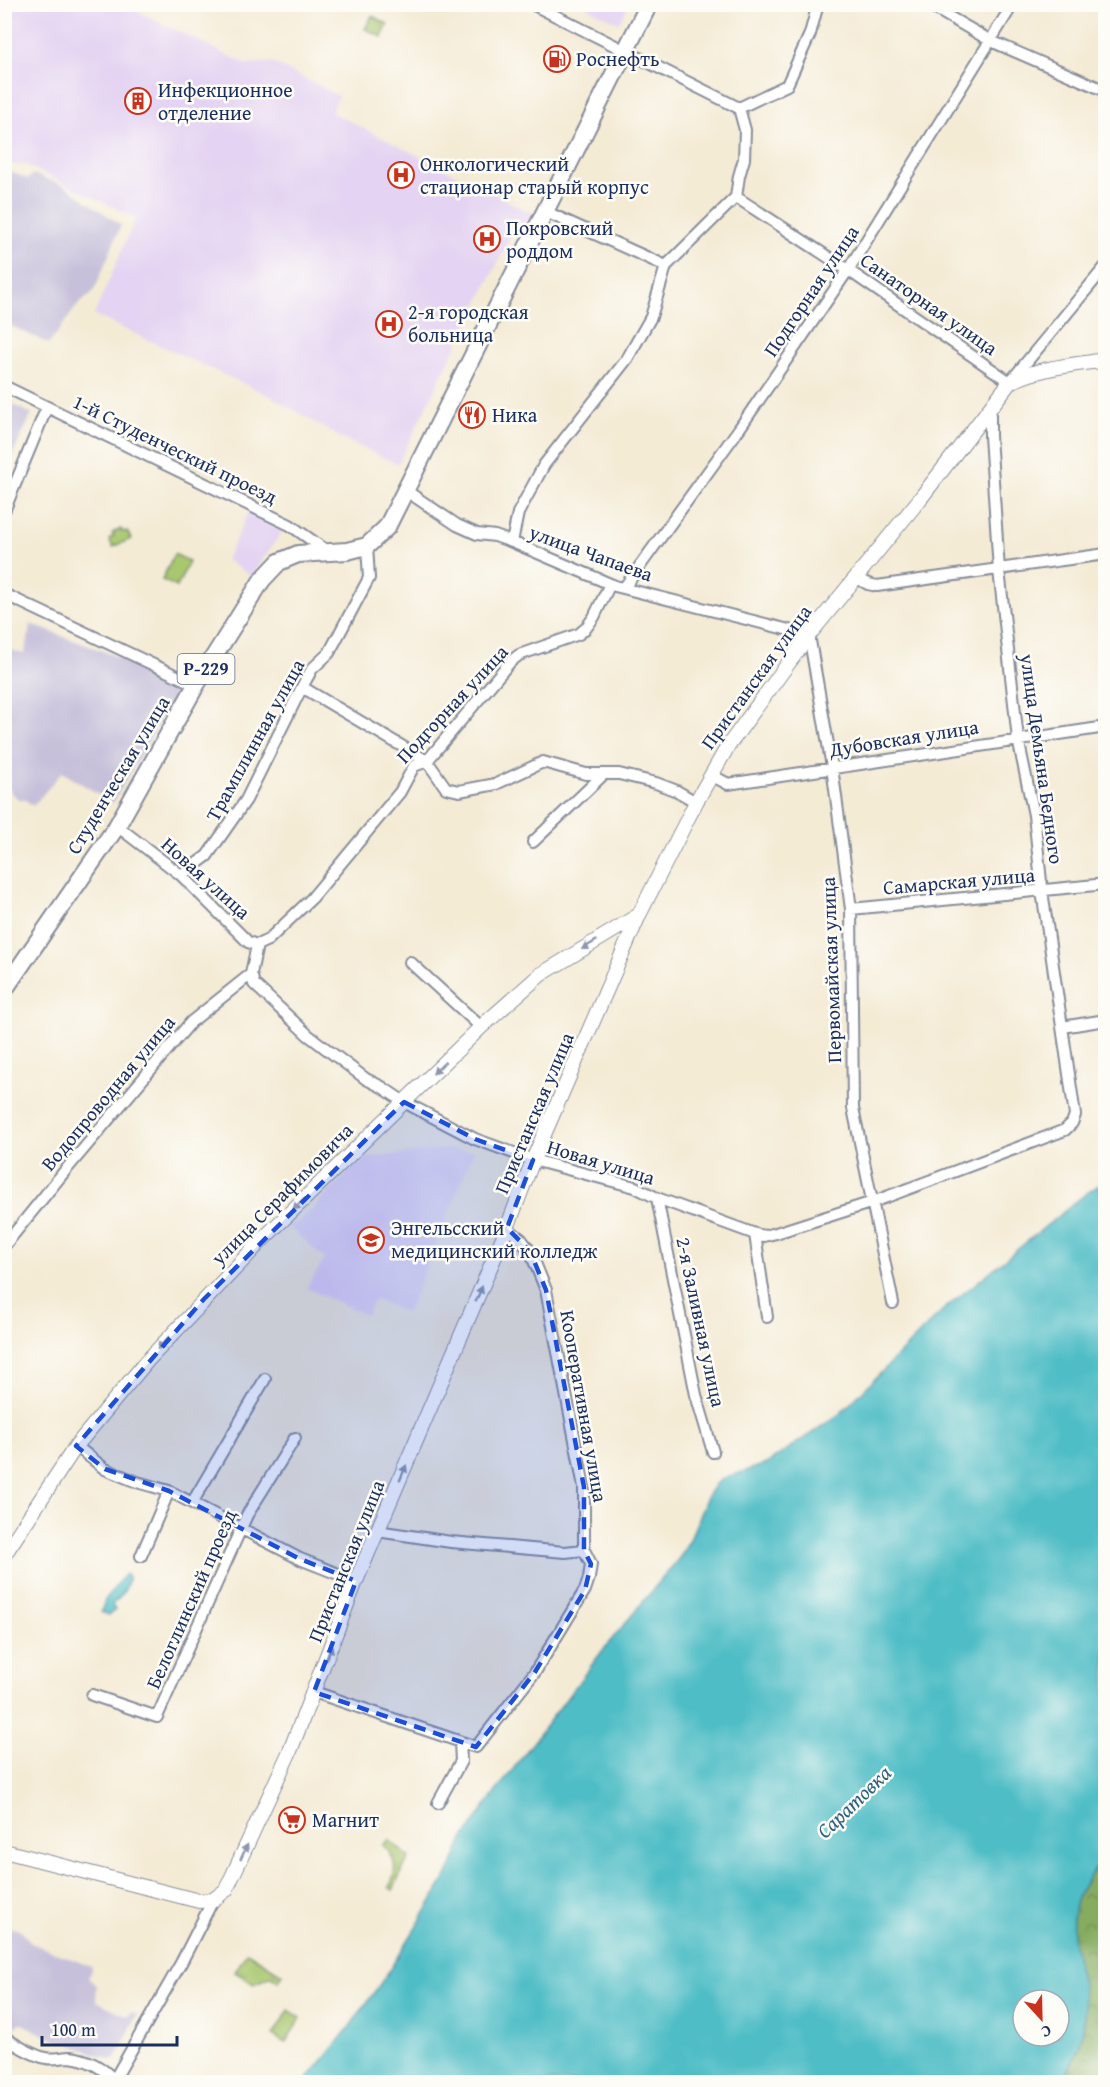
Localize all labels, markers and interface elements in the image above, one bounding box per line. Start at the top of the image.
fuel station icon: Роснефть [542,44,572,74]
place label: Роснефть [576,44,659,73]
place label: Инфекционное отделение [158,75,293,127]
building icon: Инфекционное отделение [123,86,153,116]
place label: Онкологический стационар старый корпус [420,149,649,201]
hospital icon: Онкологический стационар старый корпус [386,160,416,190]
place label: Покровский роддом [506,213,614,265]
street label: Подгорная улица [756,219,866,362]
hospital icon: Покровский роддом [472,224,502,254]
street label: Санаторная улица [855,245,1004,362]
place label: 2-я городская больница [408,297,529,349]
hospital icon: 2-я городская больница [374,309,404,339]
street label: 1-й Студенческий проезд [68,386,282,511]
restaurant icon: Ника [457,400,487,430]
place label: Ника [492,400,538,429]
street label: улица Чапаева [524,516,657,588]
street label: Пристанская улица [693,598,818,755]
street label: Подгорная улица [389,637,515,770]
street label: улица Демьяна Бедного [1013,651,1072,866]
street label: Трамплинная улица [198,653,311,826]
road number: Р-229 [178,654,234,684]
street label: Студенческая улица [59,690,177,859]
street label: Дубовская улица [826,711,981,764]
street label: Новая улица [155,830,258,926]
street label: Самарская улица [882,859,1037,902]
street label: Первомайская улица [813,876,848,1064]
one-way arrow [581,940,597,951]
street label: Водопроводная улица [34,1008,182,1177]
street label: Пристанская улица [486,1027,581,1198]
one-way arrow [431,1061,446,1075]
street label: улица Серафимовича [203,1116,360,1272]
street label: Новая улица [544,1131,659,1192]
one-way arrow [292,1197,307,1211]
place label: Энгельсский медицинский колледж [391,1213,598,1265]
school or university icon: Энгельсский медицинский колледж [356,1225,386,1255]
street label: 2-я Заливная улица [669,1234,734,1410]
one-way arrow [475,1285,484,1302]
street label: Кооперативная улица [553,1308,616,1505]
one-way arrow [156,1336,170,1351]
one-way arrow [398,1464,407,1481]
street label: Пристанская улица [300,1475,391,1646]
street label: Белоглинский проезд [138,1504,243,1693]
one-way arrow [324,1644,334,1662]
water label: Саратовка [809,1758,898,1845]
supermarket icon: Магнит [277,1805,307,1835]
place label: Магнит [312,1805,379,1834]
one-way arrow [240,1843,250,1861]
north arrow [1011,1988,1071,2048]
scale bar [42,2009,177,2047]
text: 100 m [51,2016,96,2043]
text: С [1038,2019,1055,2045]

